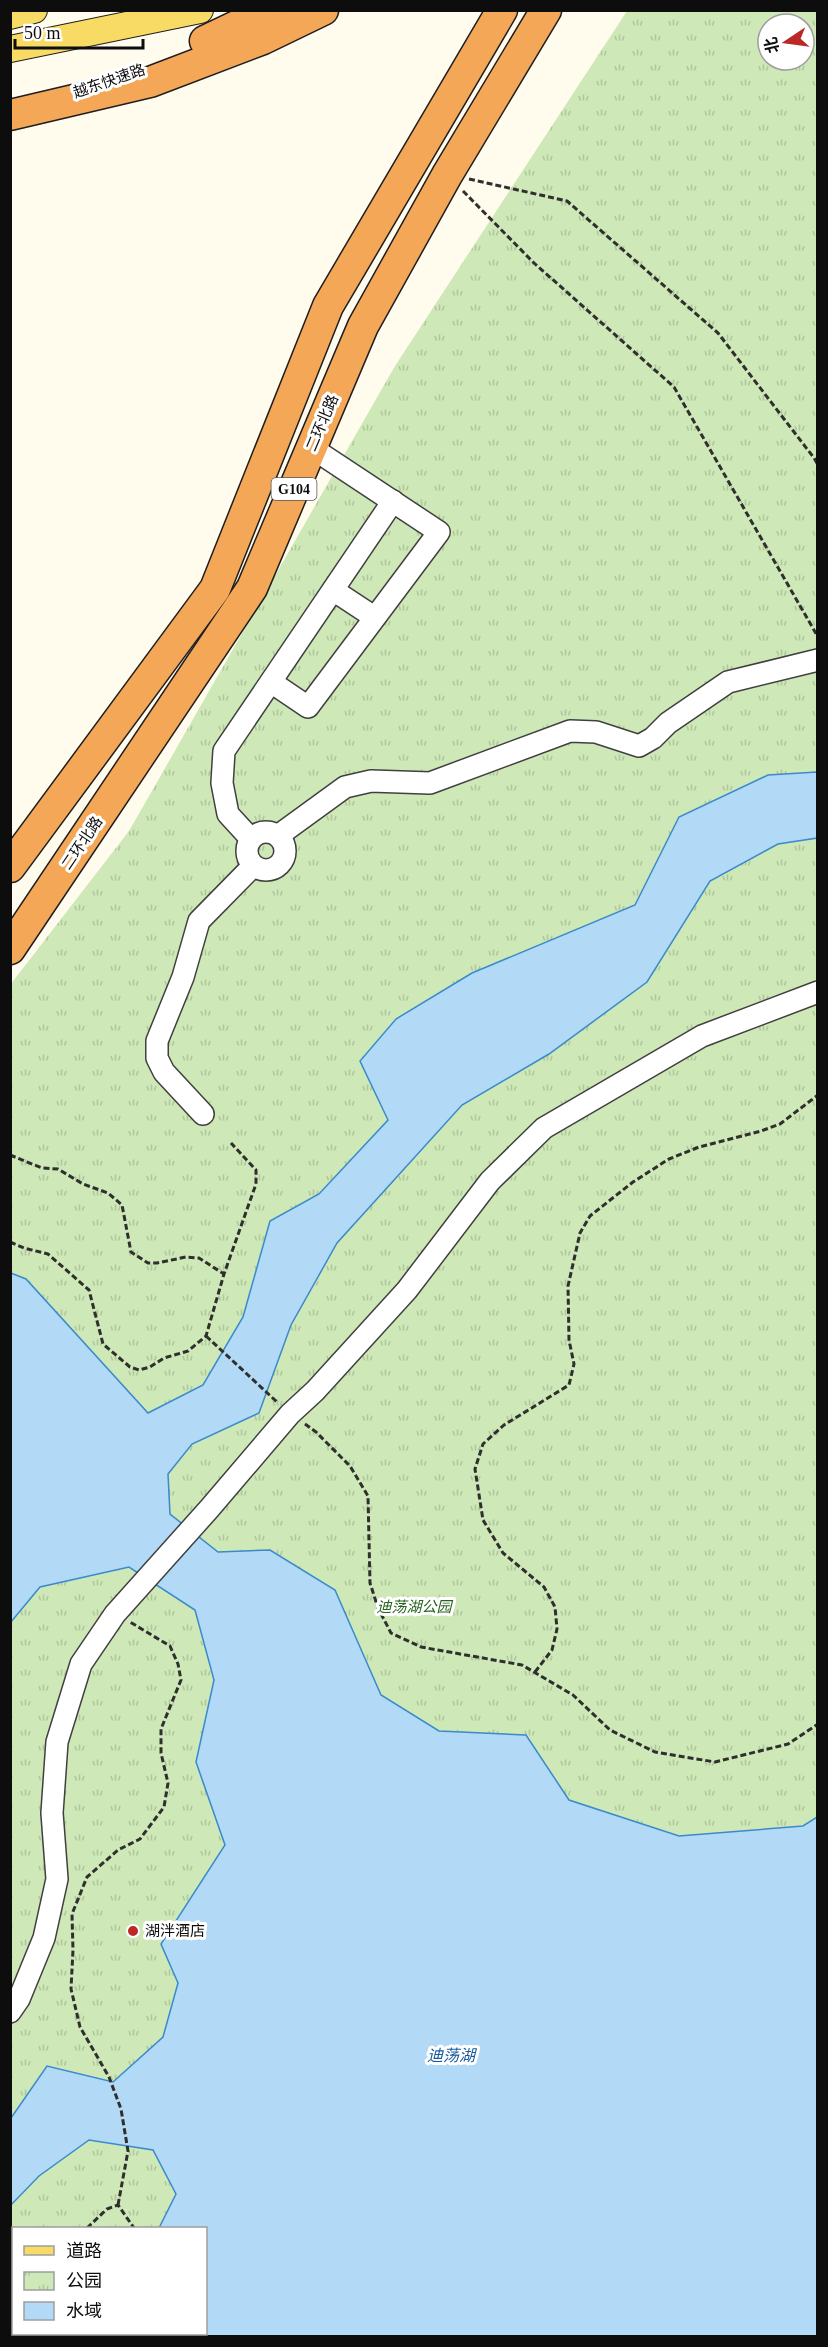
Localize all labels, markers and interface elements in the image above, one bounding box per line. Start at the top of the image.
scale bar [15,12,142,50]
north arrow [756,12,816,72]
text: 50 m [24,23,61,43]
text: 北 [762,36,782,55]
street label: 越东快速路 [71,61,147,101]
street label: 二环北路 [302,392,341,454]
road number: G104 [272,478,316,500]
street label: 二环北路 [58,813,105,872]
park label: 迪荡湖公园 [376,1599,453,1615]
place label: 湖泮酒店 [145,1923,205,1939]
marker: 湖泮酒店 [126,1924,140,1938]
water label: 迪荡湖 [427,2047,478,2064]
legend [12,2227,207,2335]
text: 道路 [66,2241,102,2261]
text: 公园 [66,2271,102,2291]
text: 水域 [66,2301,102,2321]

